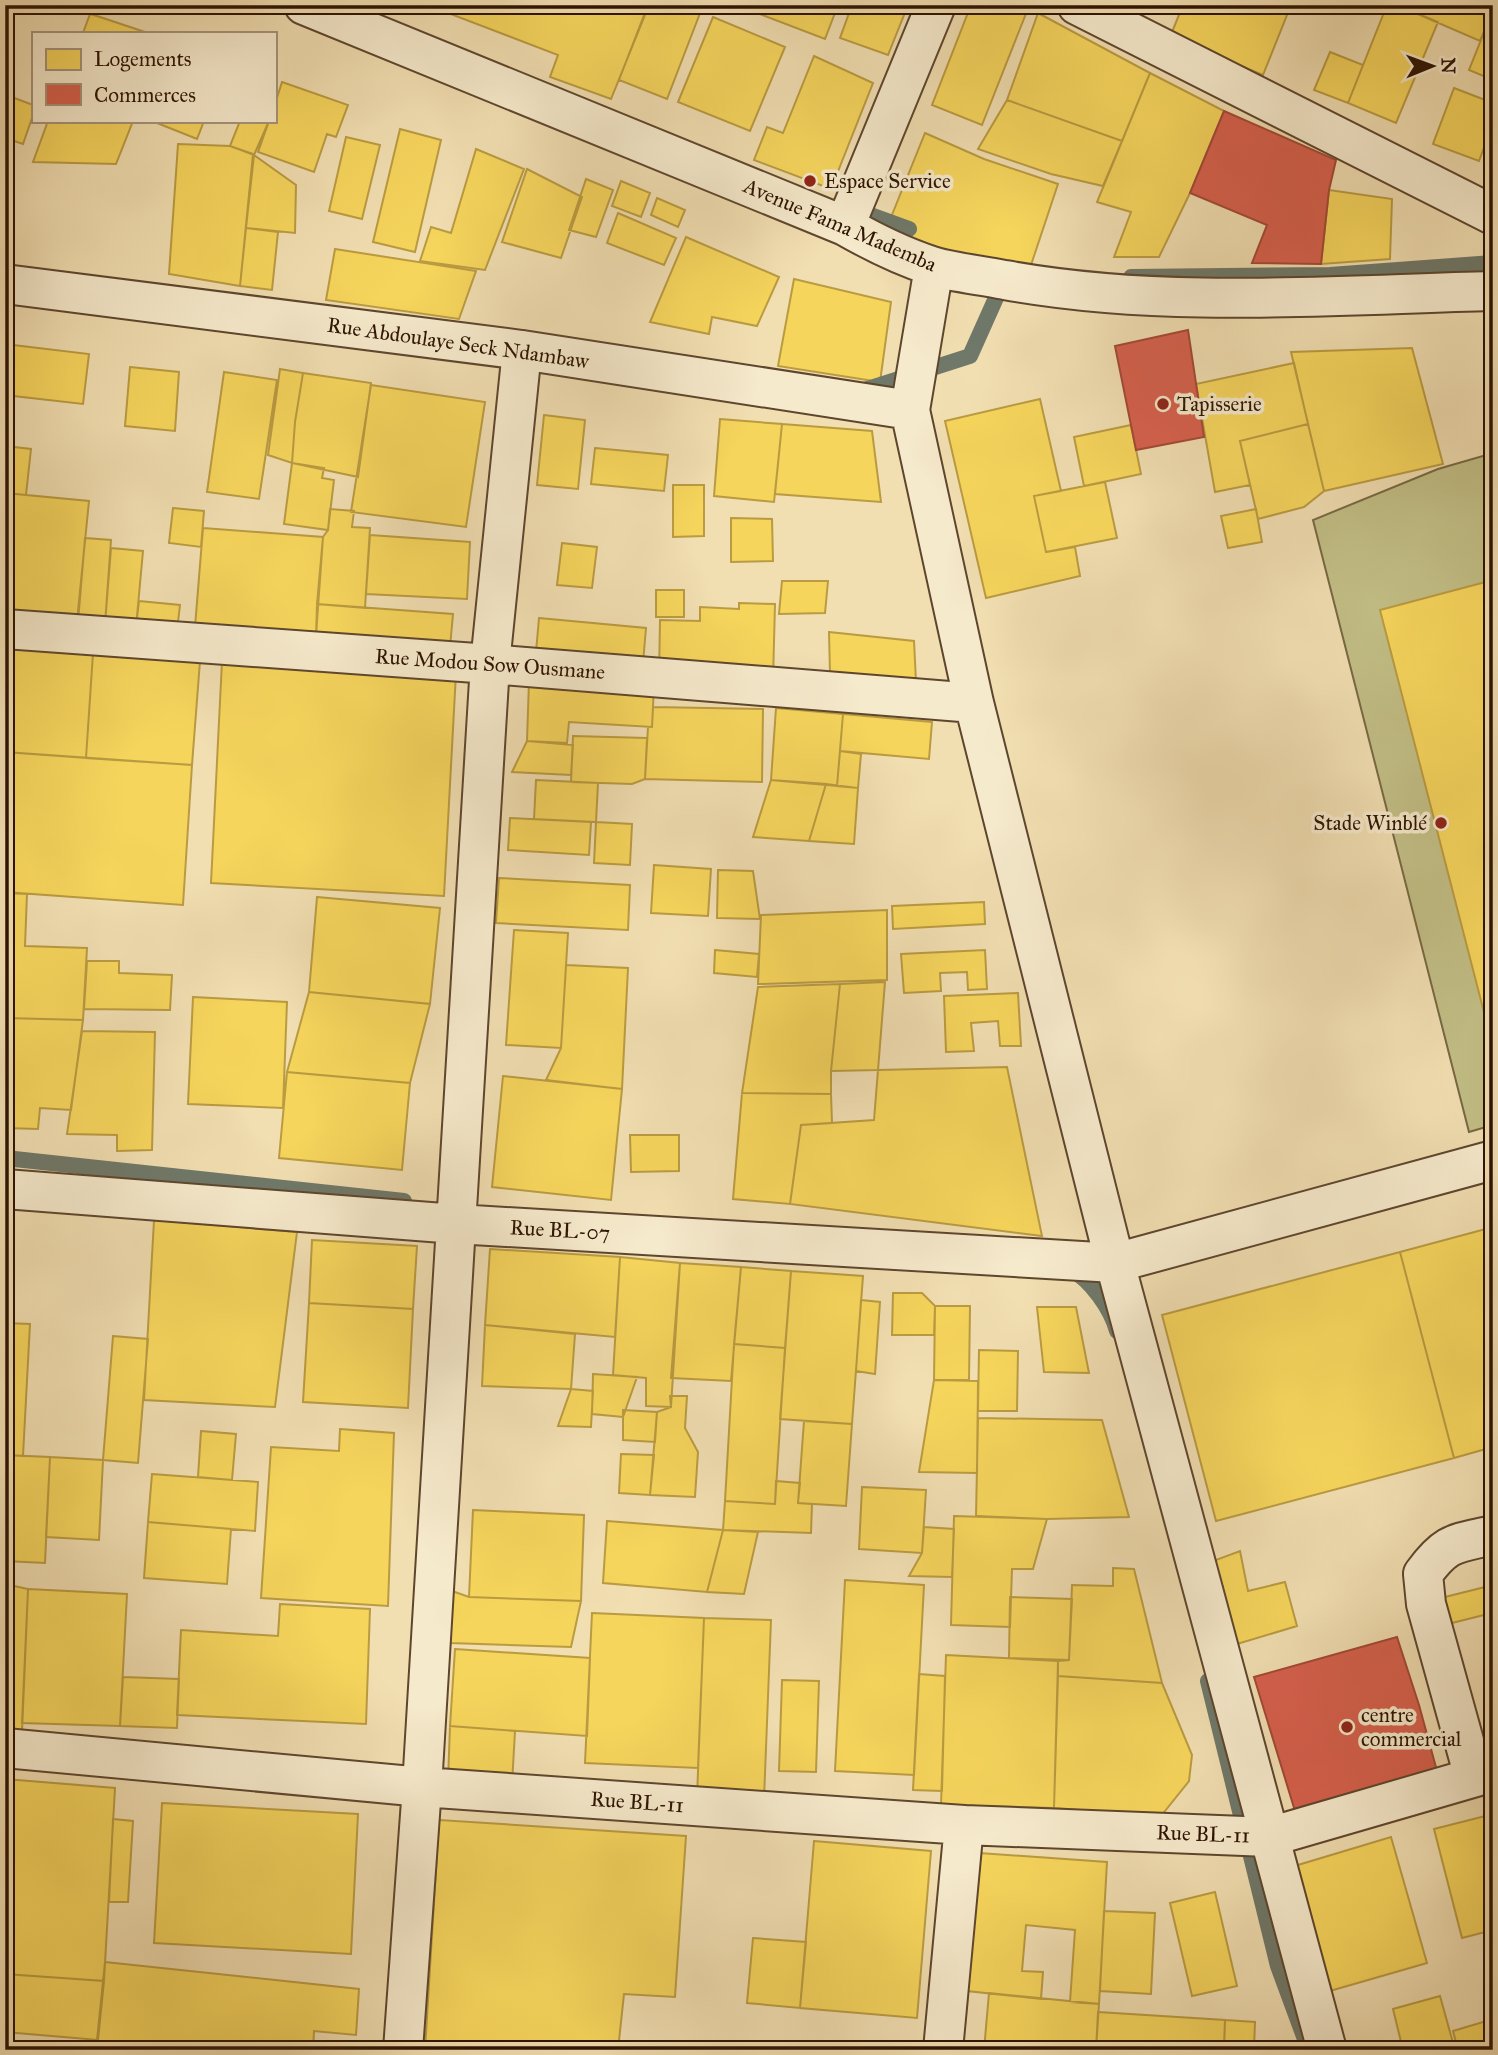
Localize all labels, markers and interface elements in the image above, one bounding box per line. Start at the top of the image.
legend [32,32,276,122]
north arrow [1396,32,1466,102]
text: Logements [94,46,191,72]
text: N [1437,57,1460,74]
text: Commerces [94,82,196,108]
place label: Espace Service [824,168,951,194]
street label: Avenue Fama Mademba [739,172,941,277]
marker: Espace Service [802,173,818,189]
street label: Rue Abdoulaye Seck Ndambaw [325,312,591,374]
place label: Tapisserie [1177,391,1262,417]
marker: Tapisserie [1155,396,1171,412]
street label: Rue Modou Sow Ousmane [374,643,606,685]
place label: Stade Winblé [1313,810,1427,836]
marker: Stade Winblé [1433,815,1449,831]
street label: Rue BL-07 [509,1214,611,1246]
place label: centre commercial [1361,1702,1462,1752]
marker: centre commercial [1339,1719,1355,1735]
street label: Rue BL-11 [589,1786,685,1818]
street label: Rue BL-11 [1156,1819,1250,1849]

